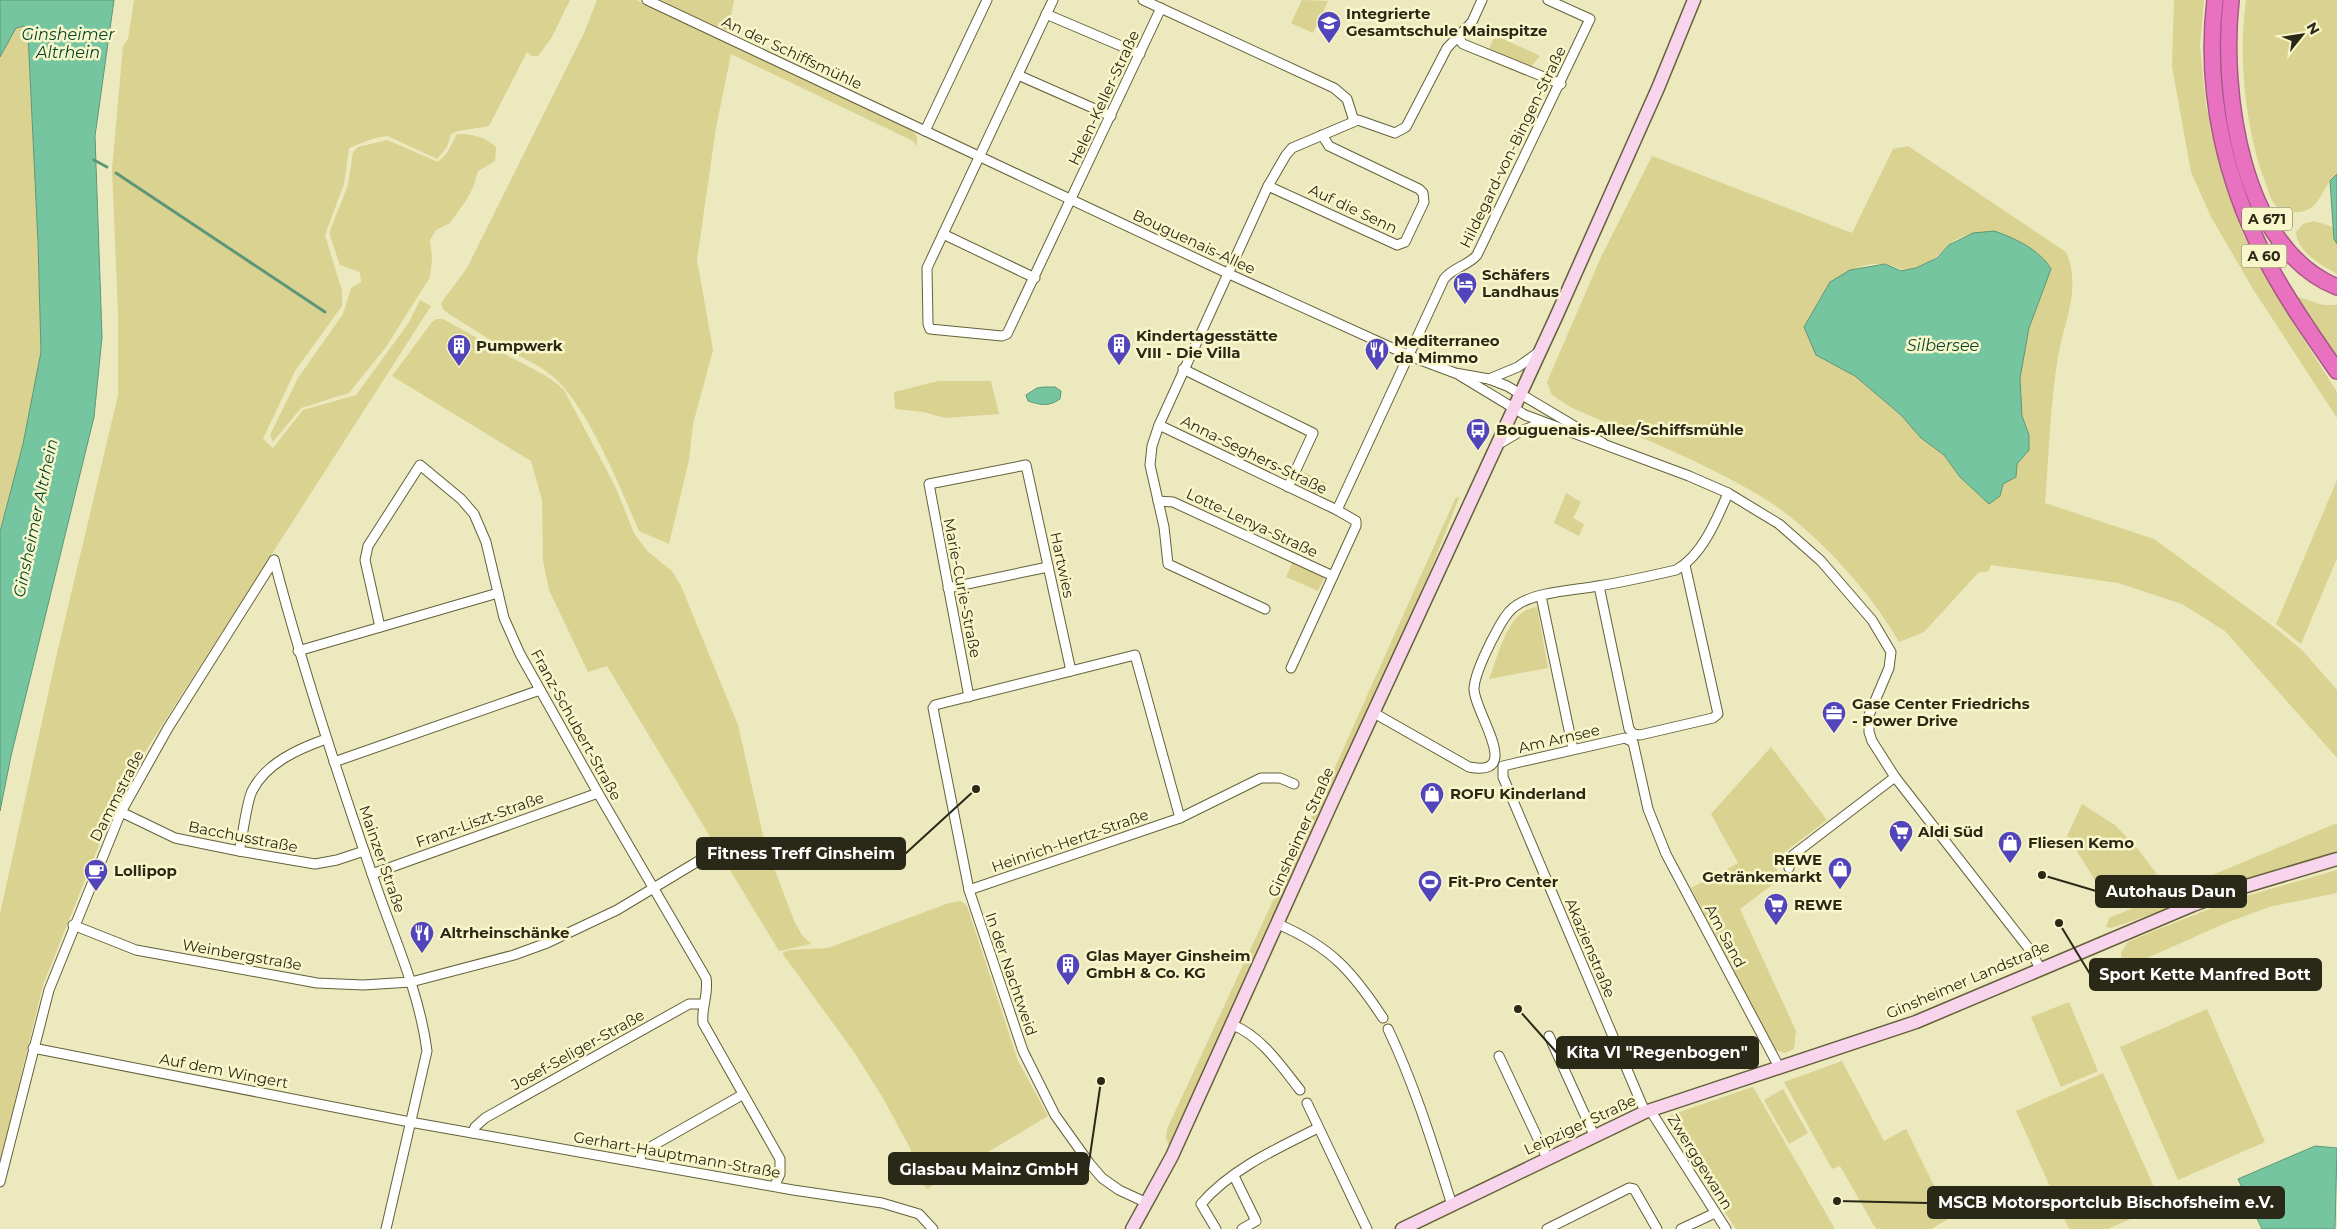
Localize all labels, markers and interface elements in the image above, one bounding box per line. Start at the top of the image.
place label: Integrierte Gesamtschule Mainspitze [1346,4,1548,40]
school or university icon: Integrierte Gesamtschule Mainspitze [1316,10,1342,44]
north arrow [2277,10,2327,60]
street label: An der Schiffsmühle [719,12,865,93]
text: N [2303,19,2324,38]
water label: Ginsheimer Altrhein [21,25,115,62]
street label: Helen-Keller-Straße [1064,27,1143,168]
street label: Hildegard-von-Bingen-Straße [1455,43,1570,251]
street label: Auf die Senn [1306,180,1400,237]
street label: Bouguenais-Allee [1130,205,1259,278]
road number: A 671 [2242,208,2292,230]
road number: A 60 [2242,245,2286,268]
place label: Schäfers Landhaus [1482,265,1559,301]
hotel icon: Schäfers Landhaus [1452,271,1478,305]
place label: Kindertagesstätte VIII - Die Villa [1135,326,1278,362]
place label: Mediterraneo da Mimmo [1394,331,1500,367]
building icon: Kindertagesstätte VIII - Die Villa [1106,332,1132,366]
building icon: Pumpwerk [446,333,472,367]
place label: Pumpwerk [476,336,563,355]
water label: Silbersee [1907,336,1979,355]
restaurant icon: Mediterraneo da Mimmo [1364,337,1390,371]
street label: Anna-Seghers-Straße [1178,411,1331,498]
bus stop icon: Bouguenais-Allee/Schiffsmühle [1465,417,1491,451]
place label: Bouguenais-Allee/Schiffsmühle [1496,420,1744,439]
water label: Ginsheimer Altrhein [9,437,62,599]
street label: Lotte-Lenya-Straße [1183,484,1321,561]
street label: Marie-Curie-Straße [940,516,985,659]
street label: Hartwies [1046,530,1079,600]
street label: Franz-Schubert-Straße [527,646,626,804]
place label: Gase Center Friedrichs - Power Drive [1852,694,2030,730]
office icon: Gase Center Friedrichs - Power Drive [1821,700,1847,734]
street label: Am Arnsee [1516,720,1601,757]
street label: Dammstraße [85,747,148,845]
street label: Ginsheimer Straße [1263,764,1338,900]
shop icon: ROFU Kinderland [1419,781,1445,815]
place label: ROFU Kinderland [1450,784,1586,803]
street label: Franz-Liszt-Straße [413,788,546,852]
street label: Mainzer Straße [355,803,410,915]
street label: Heinrich-Hertz-Straße [989,805,1151,876]
street label: Bacchusstraße [187,817,299,856]
supermarket icon: Aldi Süd [1888,819,1914,853]
place label: Aldi Süd [1917,822,1983,841]
shop icon: Fliesen Kemo [1997,830,2023,864]
place label: Fliesen Kemo [2028,833,2134,852]
callout: Fitness Treff Ginsheim [697,838,905,869]
text: Fitness Treff Ginsheim [707,844,895,863]
place label: REWE Getränkemarkt [1702,850,1822,886]
shop icon: REWE Getränkemarkt [1827,856,1853,890]
cafe icon: Lollipop [83,858,109,892]
place label: Lollipop [114,861,177,880]
sports icon: Fit-Pro Center [1417,869,1443,903]
place label: Fit-Pro Center [1448,872,1559,891]
callout: Autohaus Daun [2096,876,2246,907]
text: Autohaus Daun [2105,882,2236,901]
supermarket icon: REWE [1763,892,1789,926]
street label: Akazienstraße [1561,895,1620,1000]
place label: REWE [1794,895,1842,914]
street label: Am Sand [1701,901,1750,971]
street label: In der Nachtweid [981,910,1042,1038]
restaurant icon: Altrheinschänke [409,920,435,954]
place label: Altrheinschänke [439,923,569,942]
street label: Weinbergstraße [181,935,303,974]
street label: Ginsheimer Landstraße [1883,936,2053,1023]
place label: Glas Mayer Ginsheim GmbH & Co. KG [1086,946,1250,982]
building icon: Glas Mayer Ginsheim GmbH & Co. KG [1055,952,1081,986]
callout: Sport Kette Manfred Bott [2090,959,2321,990]
text: Sport Kette Manfred Bott [2099,965,2311,984]
street label: Josef-Seliger-Straße [507,1005,648,1095]
callout: Kita VI "Regenbogen" [1557,1037,1758,1068]
text: Kita VI "Regenbogen" [1566,1043,1748,1062]
street label: Auf dem Wingert [158,1049,290,1092]
street label: Leipziger Straße [1521,1090,1639,1159]
street label: Zwerggewann [1664,1111,1737,1213]
street label: Gerhart-Hauptmann-Straße [572,1127,782,1182]
callout: Glasbau Mainz GmbH [889,1153,1088,1184]
text: Glasbau Mainz GmbH [899,1160,1079,1179]
callout: MSCB Motorsportclub Bischofsheim e.V. [1928,1187,2284,1218]
text: MSCB Motorsportclub Bischofsheim e.V. [1938,1193,2274,1212]

